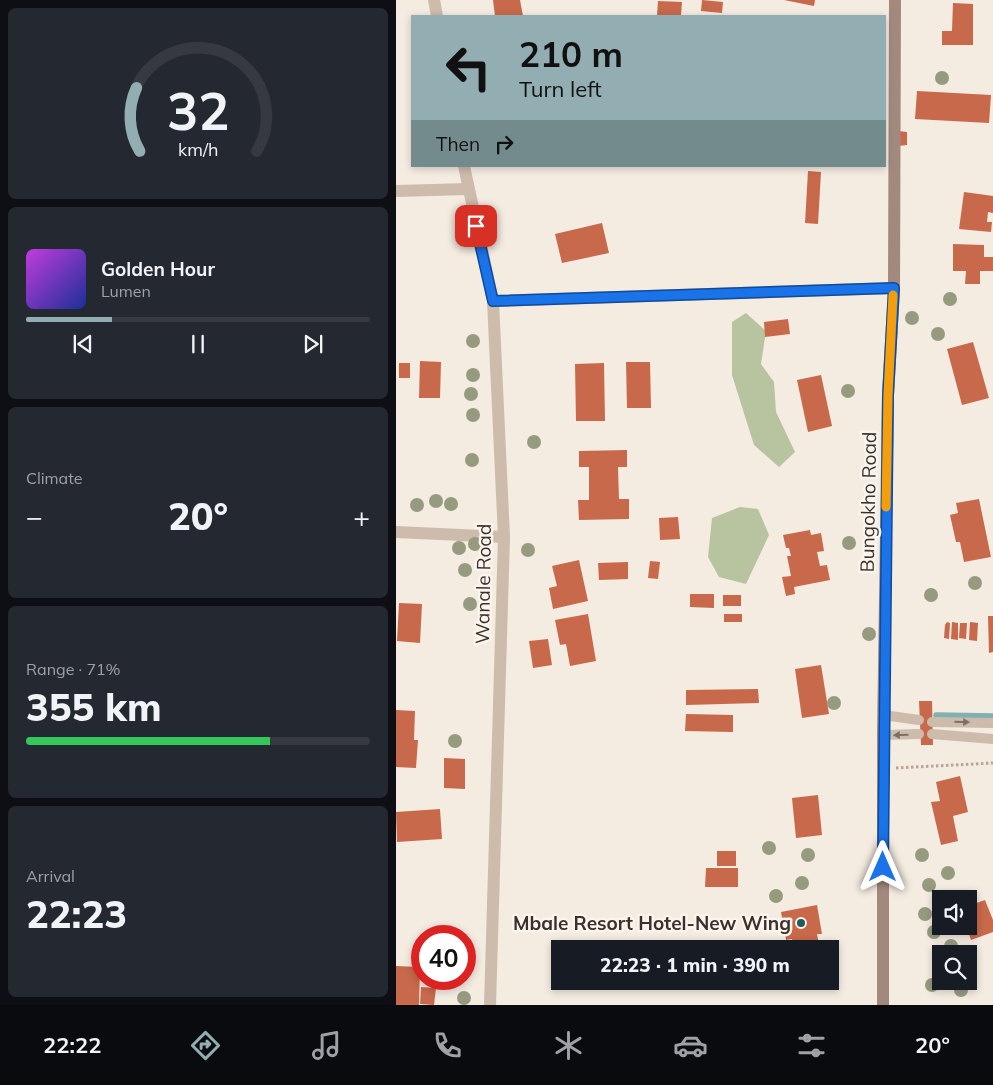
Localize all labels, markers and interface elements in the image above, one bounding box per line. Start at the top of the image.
text: 210 m [519,32,623,76]
icon: left [436,35,501,100]
text: Turn left [519,75,602,103]
text: 32 [167,78,229,143]
icon: right [490,130,518,158]
text: Then [436,132,480,156]
text: km/h [178,138,218,160]
pin [455,205,497,247]
icon: arrive [462,212,490,240]
text: Golden Hour [101,257,215,281]
text: Lumen [101,281,151,301]
icon: previous [69,330,97,358]
icon: pause [184,330,212,358]
icon: next [299,330,327,358]
street label: Bungokho Road [855,431,881,573]
text: Climate [26,468,82,488]
text: 20° [168,492,228,540]
text: − [26,499,43,534]
text: + [353,499,370,534]
street label: Wanale Road [470,524,496,644]
text: Range · 71% [26,659,121,679]
text: 355 km [26,683,162,731]
one-way arrow [955,719,971,727]
one-way arrow [893,731,909,739]
position arrow [856,840,908,892]
text: Arrival [26,866,75,886]
text: 22:23 [26,890,127,938]
map controls [932,890,977,990]
button: sound [932,890,977,935]
place label: Mbale Resort Hotel-New Wing [513,911,791,935]
marker: Mbale Resort Hotel-New Wing [795,917,807,929]
speed limit sign: 40 [411,925,476,990]
button: search [932,945,977,990]
text: 22:23 · 1 min · 390 m [600,953,790,977]
icon: directions [188,1028,223,1063]
icon: music [309,1028,344,1063]
icon: phone [430,1028,465,1063]
icon: climate [551,1028,586,1063]
icon: car [673,1028,708,1063]
icon: filters [794,1028,829,1063]
text: 22:22 [43,1031,101,1059]
text: 20° [915,1031,950,1059]

